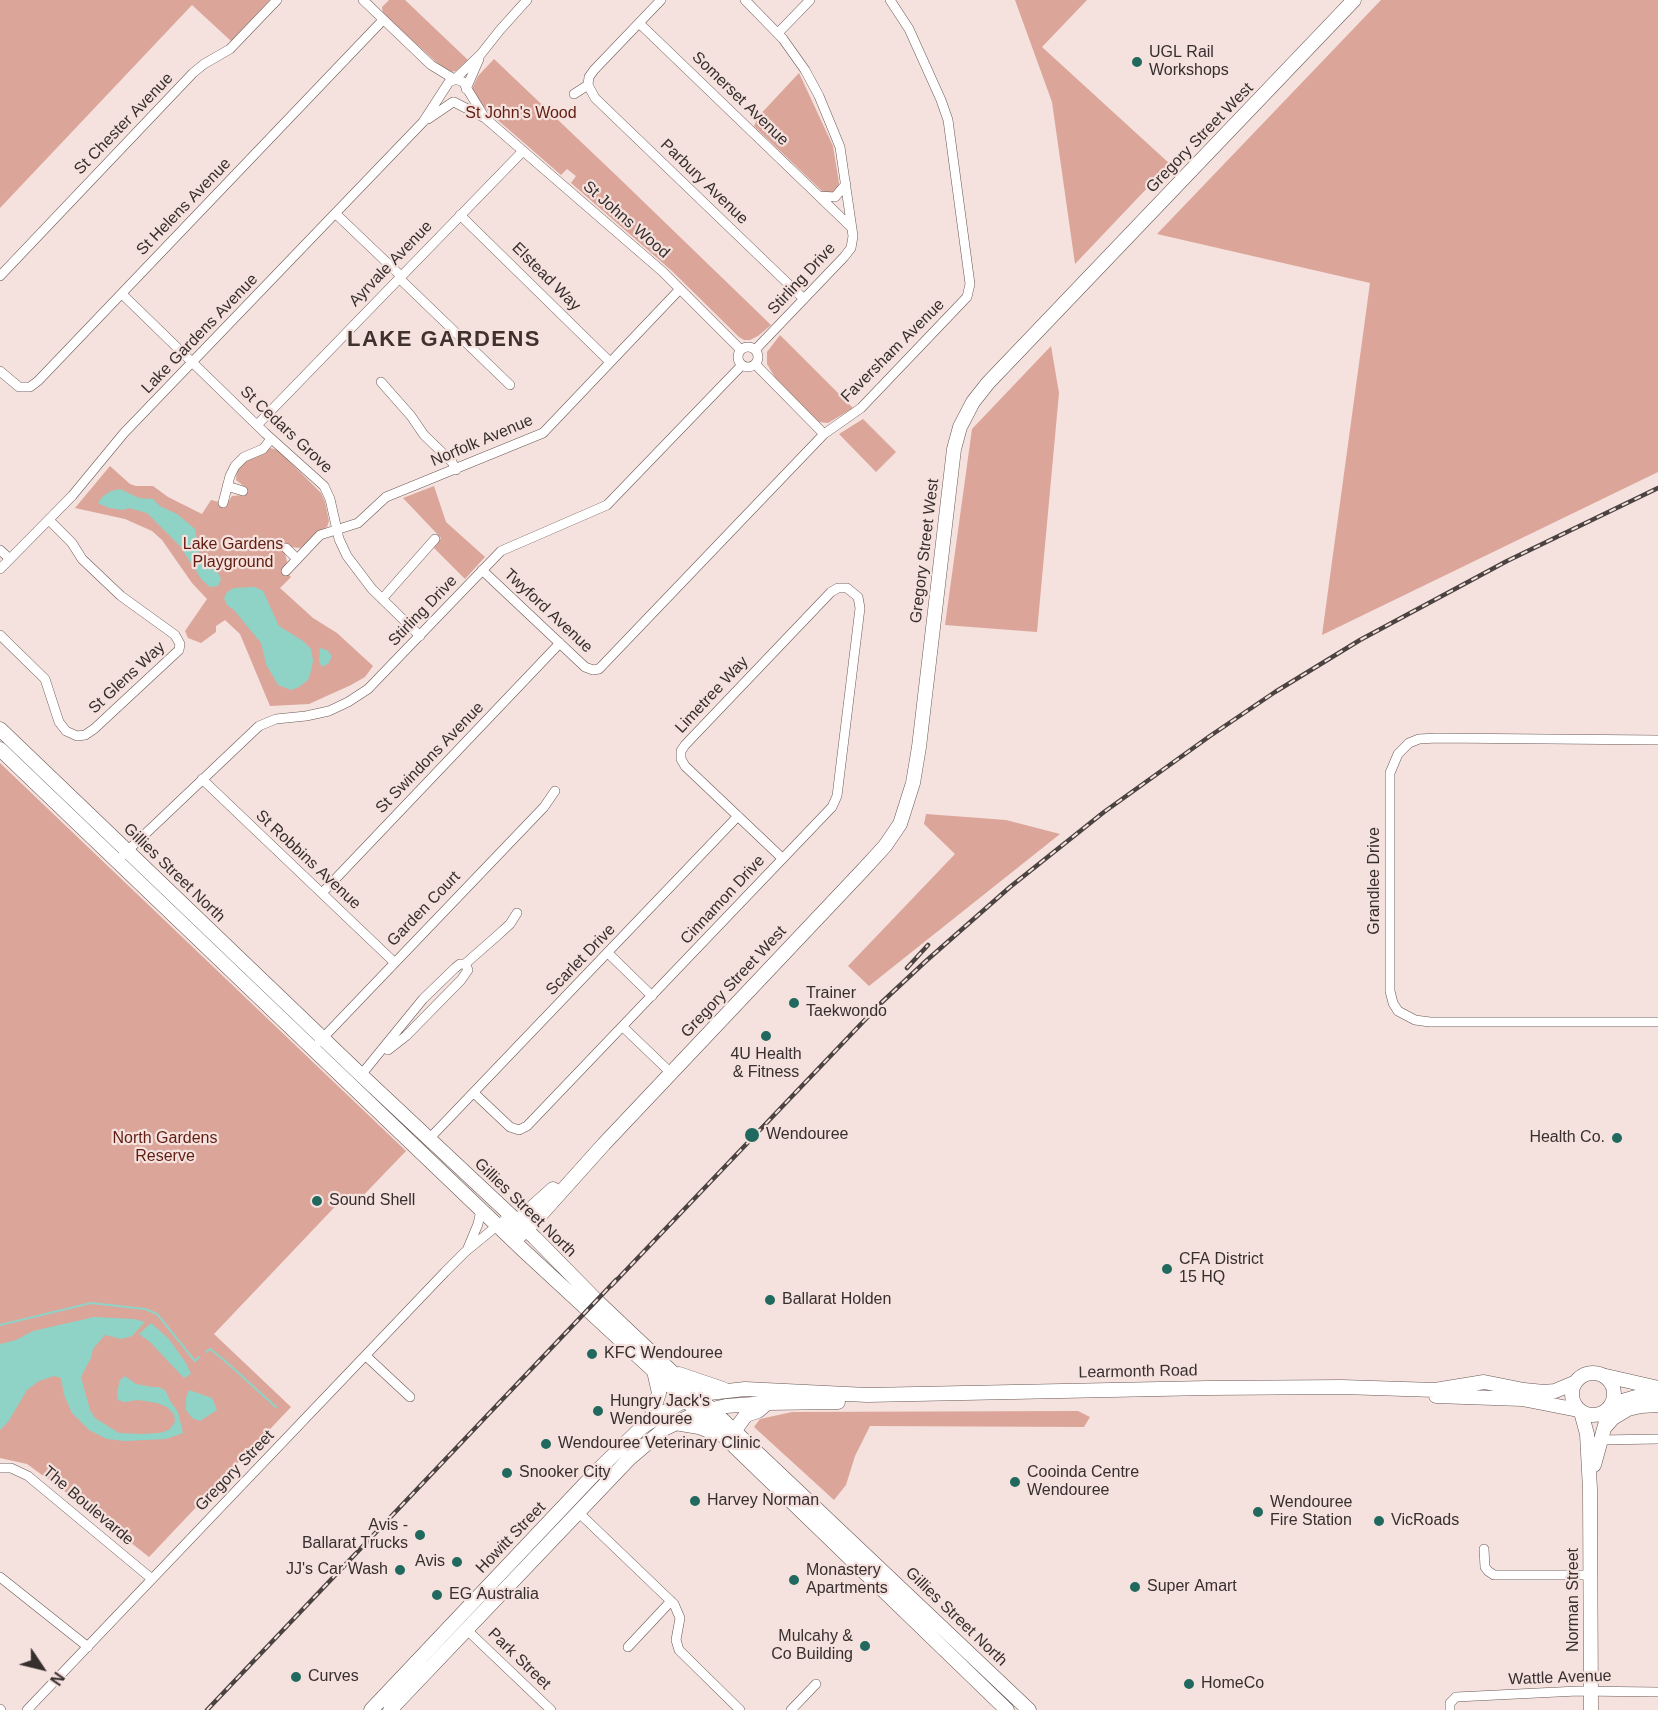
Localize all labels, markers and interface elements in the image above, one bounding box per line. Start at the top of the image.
place label: UGL Rail Workshops [1149,43,1229,81]
street label: Somerset Avenue [688,48,792,150]
marker: UGL Rail Workshops [1130,55,1144,69]
street label: St Chester Avenue [71,69,177,179]
street label: Gregory Street West [1143,79,1257,197]
park label: St John's Wood [465,104,577,124]
street label: Parbury Avenue [656,135,752,229]
street label: St Helens Avenue [133,154,235,260]
street label: St Johns Wood [579,177,673,263]
street label: Ayrvale Avenue [345,217,437,311]
street label: Elstead Way [508,239,584,315]
street label: Stirling Drive [764,239,840,319]
street label: Lake Gardens Avenue [138,270,262,398]
street label: Faversham Avenue [837,295,949,407]
district label: LAKE GARDENS [347,327,541,353]
street label: St Cedars Grove [236,382,336,478]
street label: Norfolk Avenue [428,411,536,471]
street label: Gregory Street West [907,478,943,624]
park label: Lake Gardens Playground [183,535,283,573]
street label: Twyford Avenue [500,565,596,657]
street label: Stirling Drive [385,572,461,650]
street label: St Glens Way [85,638,169,718]
street label: Limetree Way [672,653,752,737]
street label: St Swindons Avenue [372,698,488,818]
street label: St Robbins Avenue [251,806,365,914]
street label: Gillies Street North [119,819,229,927]
street label: Grandlee Drive [1365,827,1385,935]
street label: Cinnamon Drive [677,852,769,948]
street label: Garden Court [383,867,465,951]
street label: Scarlet Drive [542,920,620,1000]
street label: Gregory Street West [677,922,791,1042]
place label: Trainer Taekwondo [806,984,887,1022]
marker: Trainer Taekwondo [787,996,801,1010]
marker: 4U Health & Fitness [759,1029,773,1043]
place label: 4U Health & Fitness [730,1045,802,1083]
place label: Wendouree [766,1125,848,1145]
marker: Wendouree [743,1126,761,1144]
place label: Health Co. [1529,1128,1605,1148]
park label: North Gardens Reserve [113,1129,217,1167]
marker: Health Co. [1610,1131,1624,1145]
street label: Gillies Street North [470,1154,580,1262]
place label: Sound Shell [329,1191,415,1211]
marker: Sound Shell [310,1194,324,1208]
place label: CFA District 15 HQ [1179,1250,1263,1288]
marker: CFA District 15 HQ [1160,1262,1174,1276]
place label: Ballarat Holden [782,1290,891,1310]
marker: Ballarat Holden [763,1293,777,1307]
place label: KFC Wendouree [604,1344,723,1364]
marker: KFC Wendouree [585,1347,599,1361]
street label: Learmonth Road [1078,1361,1198,1383]
place label: Hungry Jack's Wendouree [610,1392,710,1430]
marker: Hungry Jack's Wendouree [591,1404,605,1418]
street label: Gregory Street [192,1427,278,1515]
place label: Wendouree Veterinary Clinic [558,1434,760,1454]
marker: Wendouree Veterinary Clinic [539,1437,553,1451]
street label: The Boulevarde [39,1462,137,1550]
place label: Snooker City [519,1463,611,1483]
place label: Cooinda Centre Wendouree [1027,1463,1139,1501]
marker: Snooker City [500,1466,514,1480]
marker: Cooinda Centre Wendouree [1008,1475,1022,1489]
place label: Harvey Norman [707,1491,819,1511]
place label: Wendouree Fire Station [1270,1493,1352,1531]
marker: Harvey Norman [688,1494,702,1508]
street label: Howitt Street [472,1498,550,1578]
marker: Wendouree Fire Station [1251,1505,1265,1519]
place label: VicRoads [1391,1511,1459,1531]
marker: VicRoads [1372,1514,1386,1528]
place label: Avis - Ballarat Trucks [302,1516,408,1554]
marker: Avis - Ballarat Trucks [413,1528,427,1542]
street label: Norman Street [1564,1548,1584,1652]
place label: Avis [415,1552,445,1572]
marker: Avis [450,1555,464,1569]
place label: JJ's Car Wash [286,1560,388,1580]
place label: Monastery Apartments [806,1561,888,1599]
marker: JJ's Car Wash [393,1563,407,1577]
street label: Gillies Street North [901,1563,1011,1671]
marker: Monastery Apartments [787,1573,801,1587]
place label: Super Amart [1147,1577,1237,1597]
marker: Super Amart [1128,1580,1142,1594]
place label: EG Australia [449,1585,539,1605]
marker: EG Australia [430,1588,444,1602]
street label: Park Street [484,1624,554,1694]
place label: Mulcahy & Co Building [771,1627,853,1665]
north arrow [12,1638,72,1698]
marker: Mulcahy & Co Building [858,1639,872,1653]
place label: Curves [308,1667,359,1687]
street label: Wattle Avenue [1508,1667,1612,1689]
text: N [47,1669,67,1688]
marker: Curves [289,1670,303,1684]
place label: HomeCo [1201,1674,1264,1694]
marker: HomeCo [1182,1677,1196,1691]

